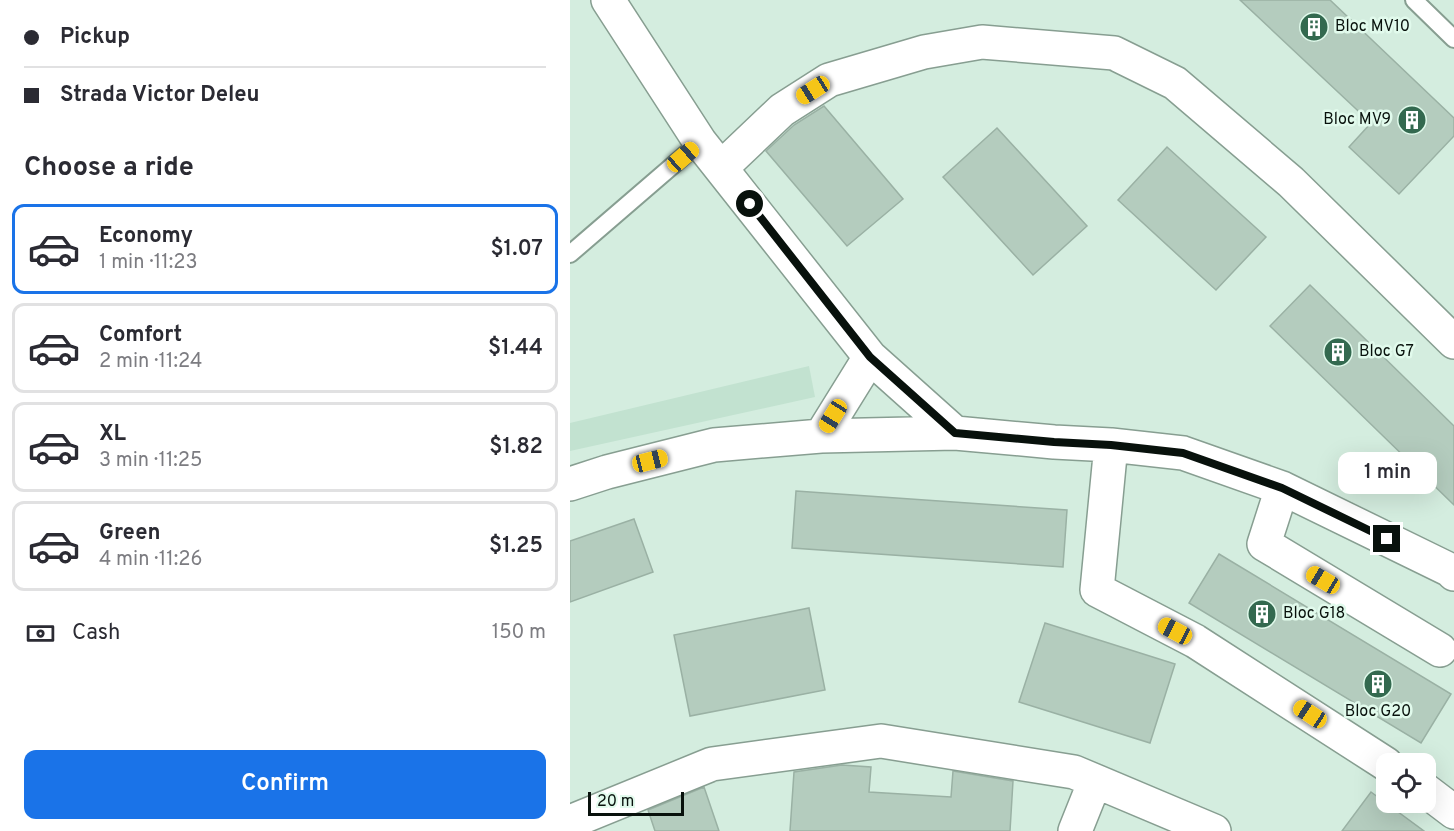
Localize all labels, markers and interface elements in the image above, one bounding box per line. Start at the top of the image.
building icon: Bloc MV10 [1298,11,1330,43]
place label: Bloc MV10 [1335,17,1410,37]
text: Pickup [60,24,130,51]
car [793,73,833,107]
text: Strada Victor Deleu [60,82,260,109]
building icon: Bloc MV9 [1396,104,1428,136]
place label: Bloc MV9 [1323,110,1391,130]
car [664,138,702,176]
text: Choose a ride [24,151,194,185]
route start [736,190,763,217]
icon: car [27,222,81,276]
text: Economy [99,223,193,250]
text: $1.07 [490,236,543,263]
text: 1 min · 11:23 [99,250,198,276]
icon: car [27,321,81,375]
text: Comfort [99,322,182,349]
text: $1.44 [488,335,543,362]
building icon: Bloc G7 [1322,336,1354,368]
place label: Bloc G7 [1359,342,1414,362]
text: 2 min · 11:24 [99,349,203,375]
car [816,396,850,436]
icon: car [27,420,81,474]
text: XL [99,421,126,448]
text: $1.82 [489,434,543,461]
text: 3 min · 11:25 [99,448,203,474]
car [630,448,670,474]
callout: 1 min [1338,452,1436,494]
text: 1 min [1364,460,1411,486]
icon: car [27,519,81,573]
text: Green [99,520,161,547]
route end [1373,525,1400,552]
text: $1.25 [489,533,543,560]
text: 4 min · 11:26 [99,547,202,573]
car [1303,563,1343,597]
building icon: Bloc G18 [1246,598,1278,630]
place label: Bloc G18 [1283,604,1345,624]
car [1155,615,1195,647]
icon: cash [24,617,57,650]
text: Cash [72,620,121,647]
text: 150 m [492,620,546,646]
building icon: Bloc G20 [1362,668,1394,700]
car [1290,697,1330,731]
place label: Bloc G20 [1345,702,1411,722]
button: Confirm [24,750,546,819]
map controls [1376,753,1436,813]
button: locate [1376,753,1436,813]
scale bar [588,789,684,816]
text: 20 m [597,792,634,812]

